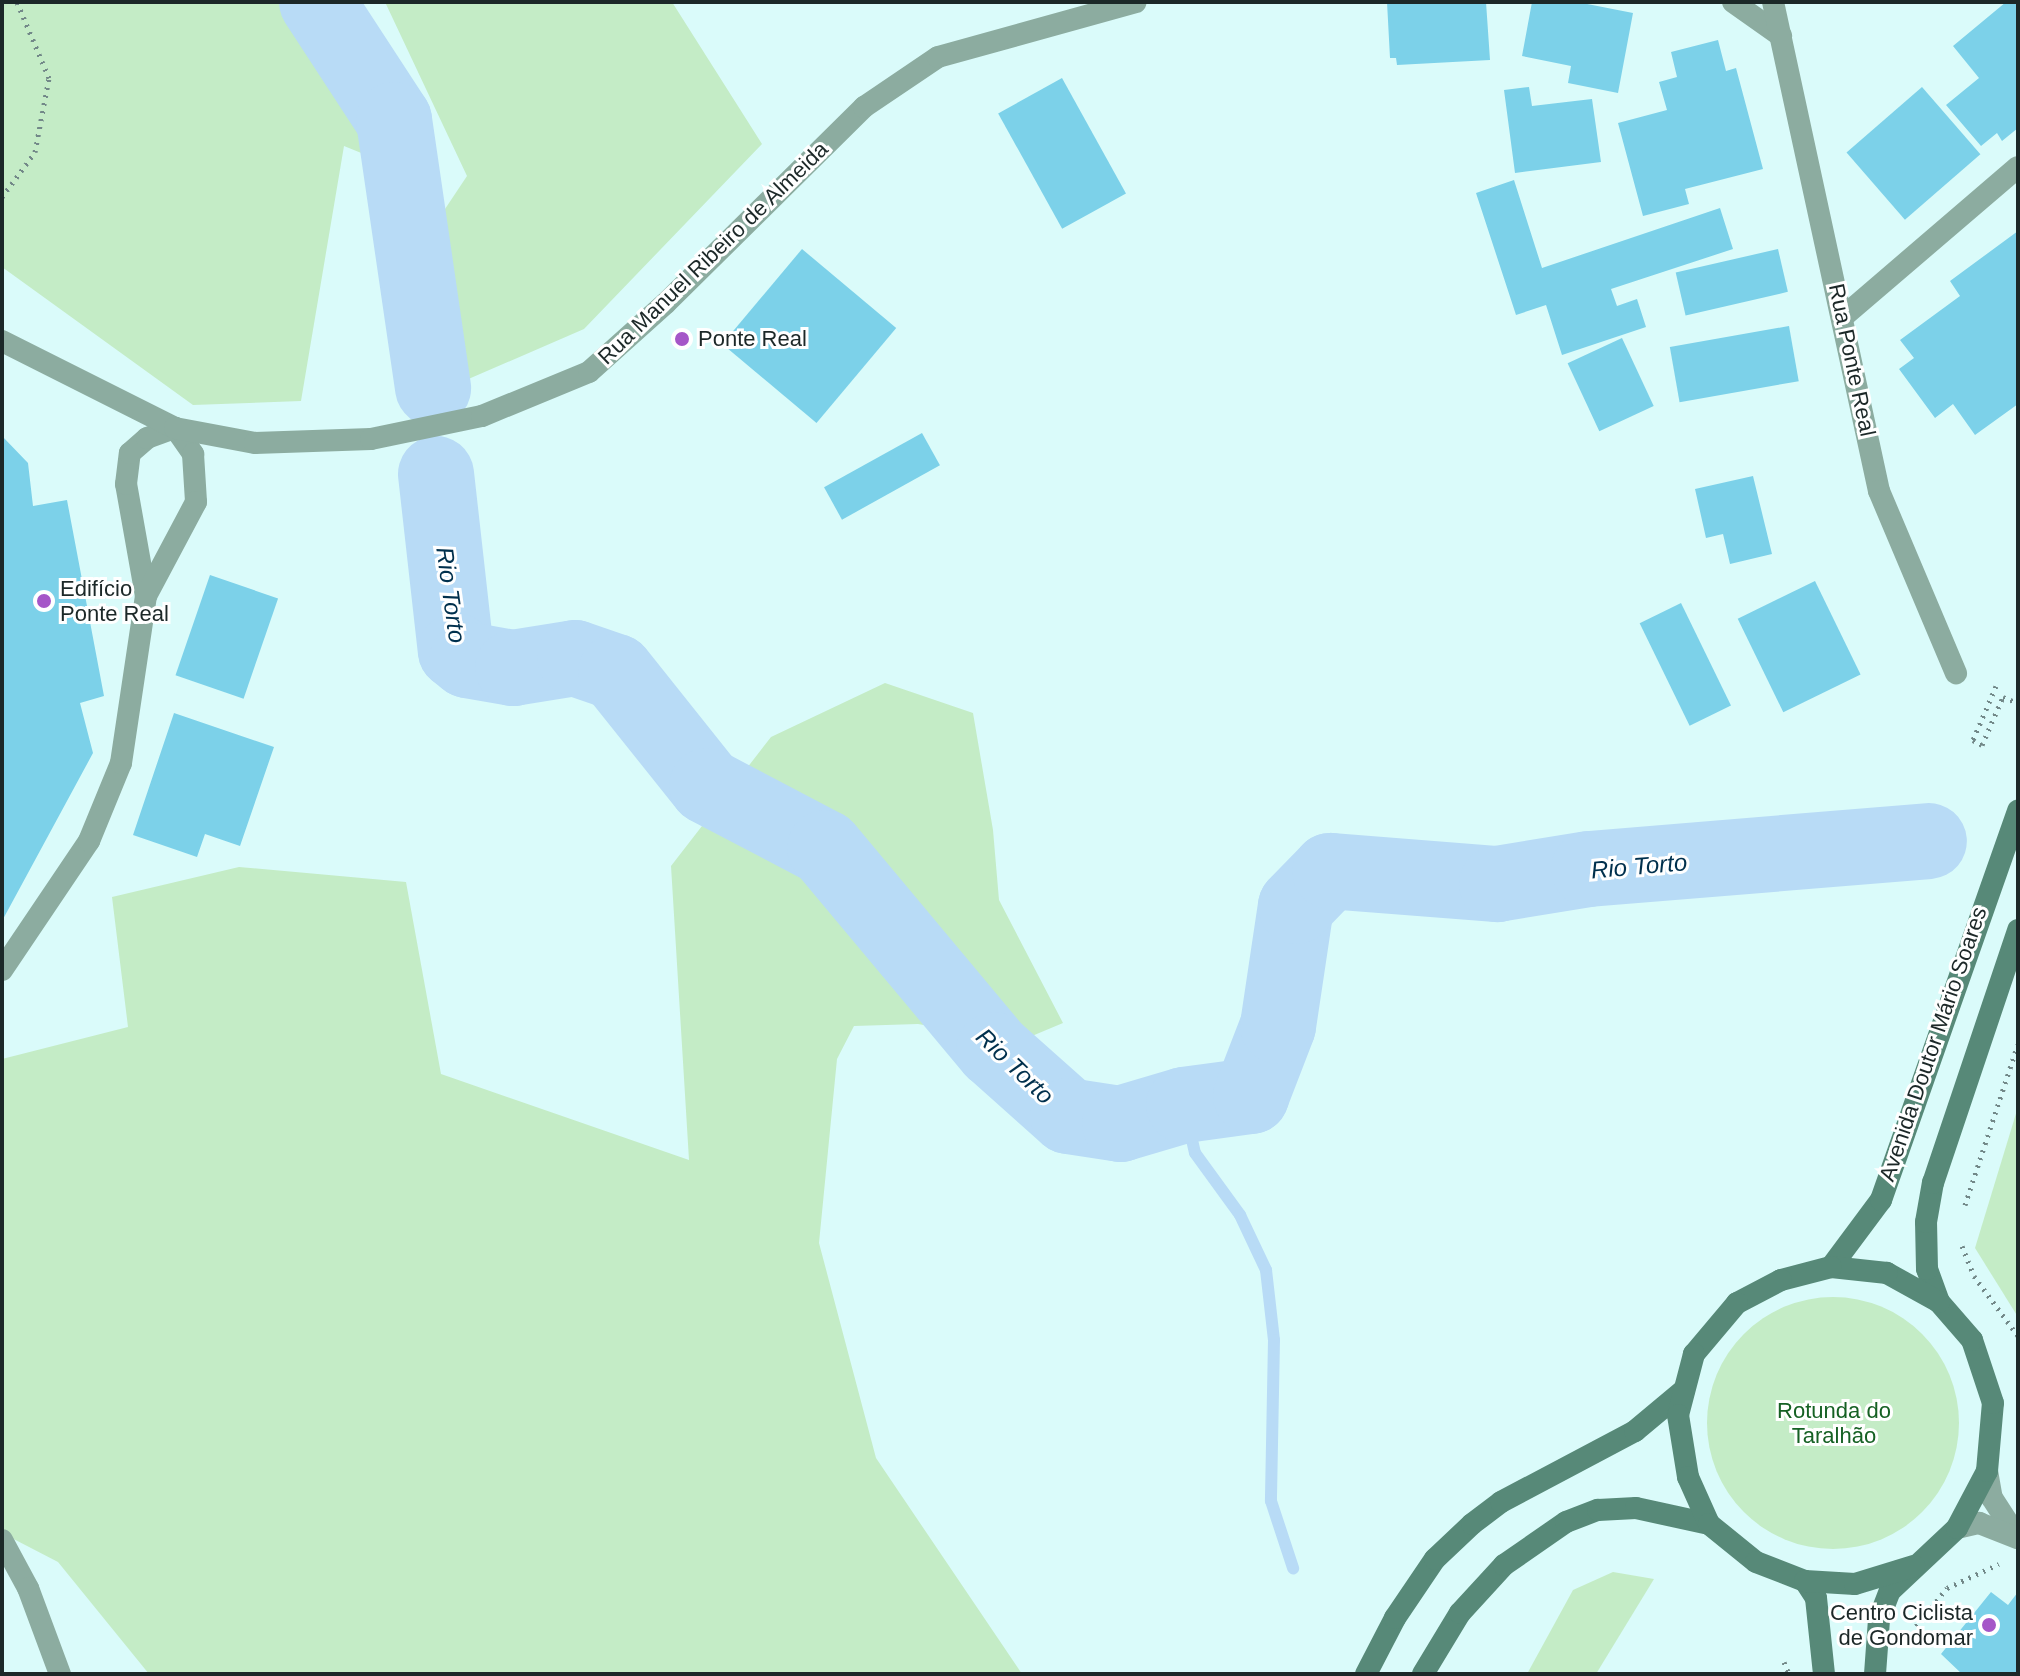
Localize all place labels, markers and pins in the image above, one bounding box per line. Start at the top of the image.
place label: Ponte Real [698,326,807,352]
marker: Ponte Real [673,330,691,348]
place label: Edifício Ponte Real [60,575,169,626]
marker: Edifício Ponte Real [35,592,53,610]
place label: Centro Ciclista de Gondomar [1830,1599,1973,1650]
marker: Centro Ciclista de Gondomar [1980,1616,1998,1634]

